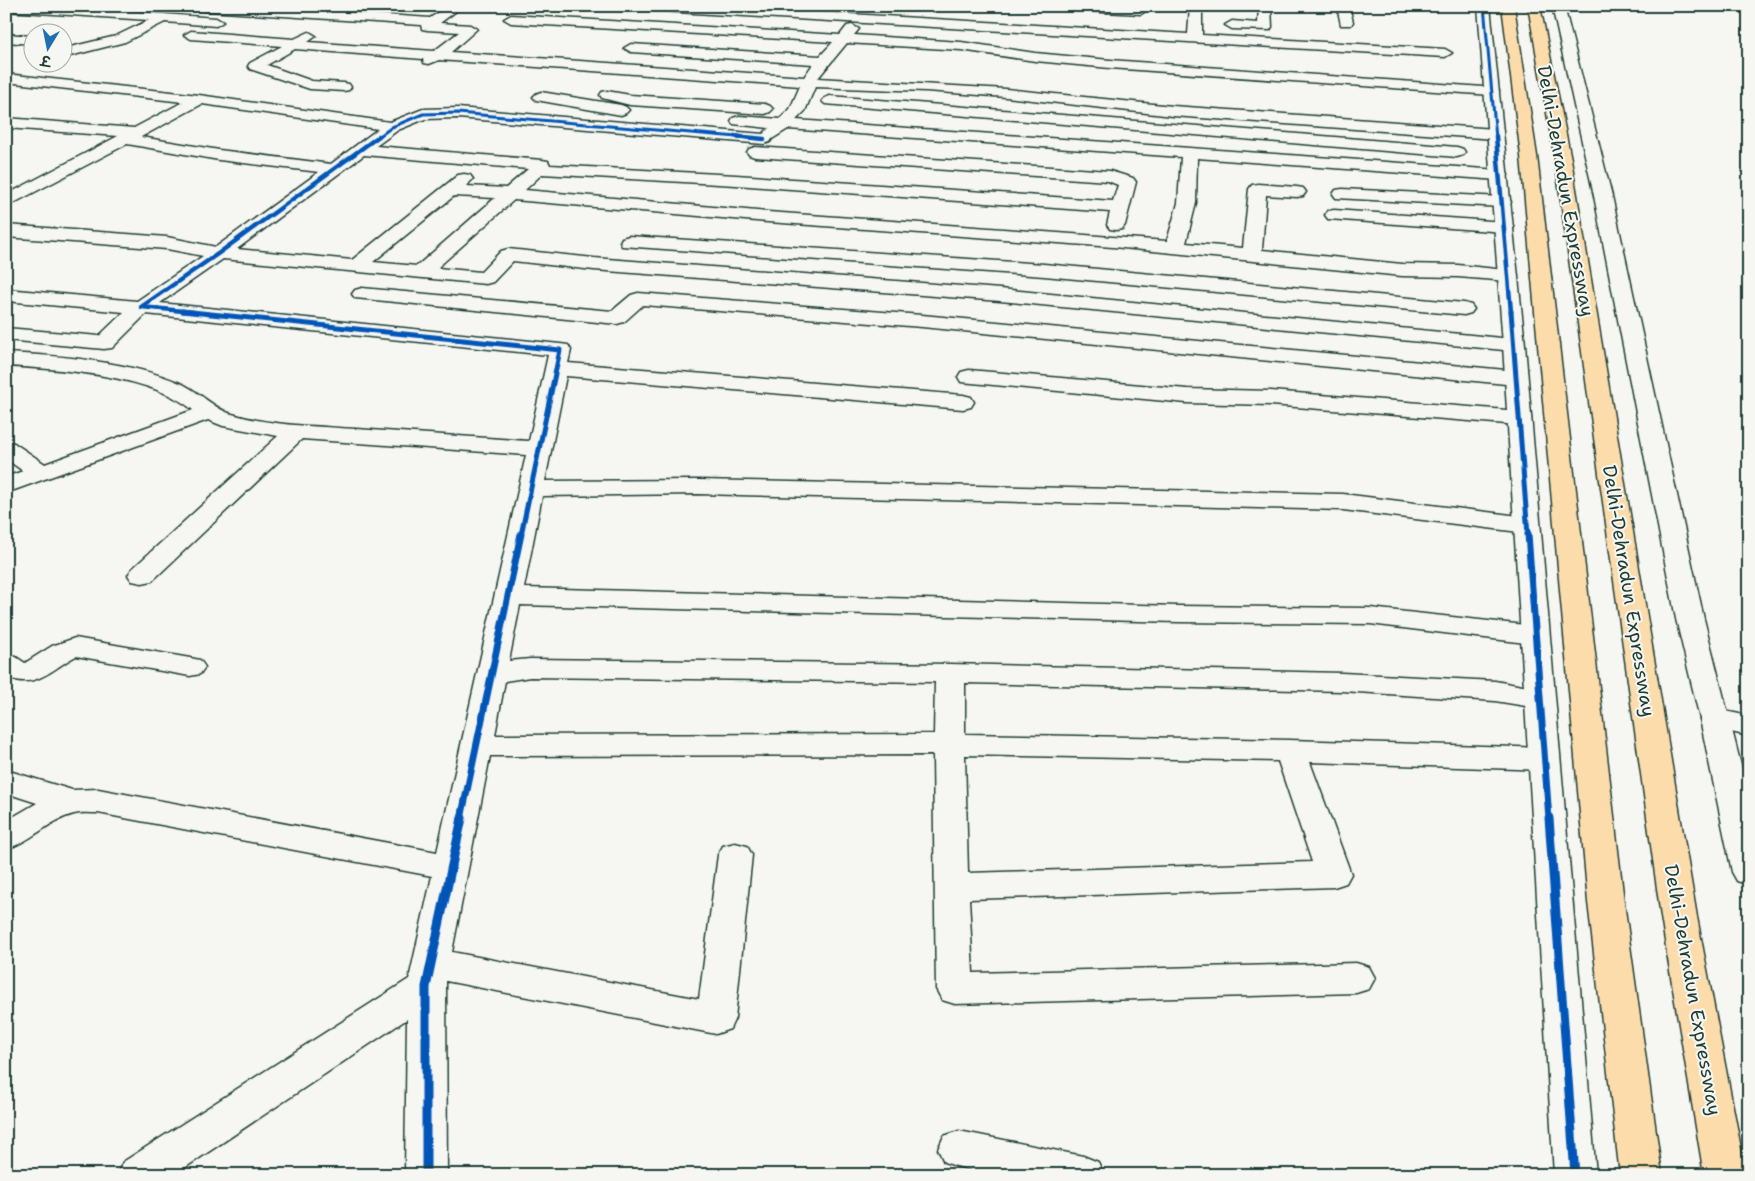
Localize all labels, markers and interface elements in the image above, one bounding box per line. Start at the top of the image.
north arrow [22,22,72,72]
text: उ [38,51,54,71]
street label: Delhi-Dehradun Expressway [1532,63,1600,319]
street label: Delhi-Dehradun Expressway [1597,463,1661,719]
street label: Delhi-Dehradun Expressway [1659,862,1727,1118]

